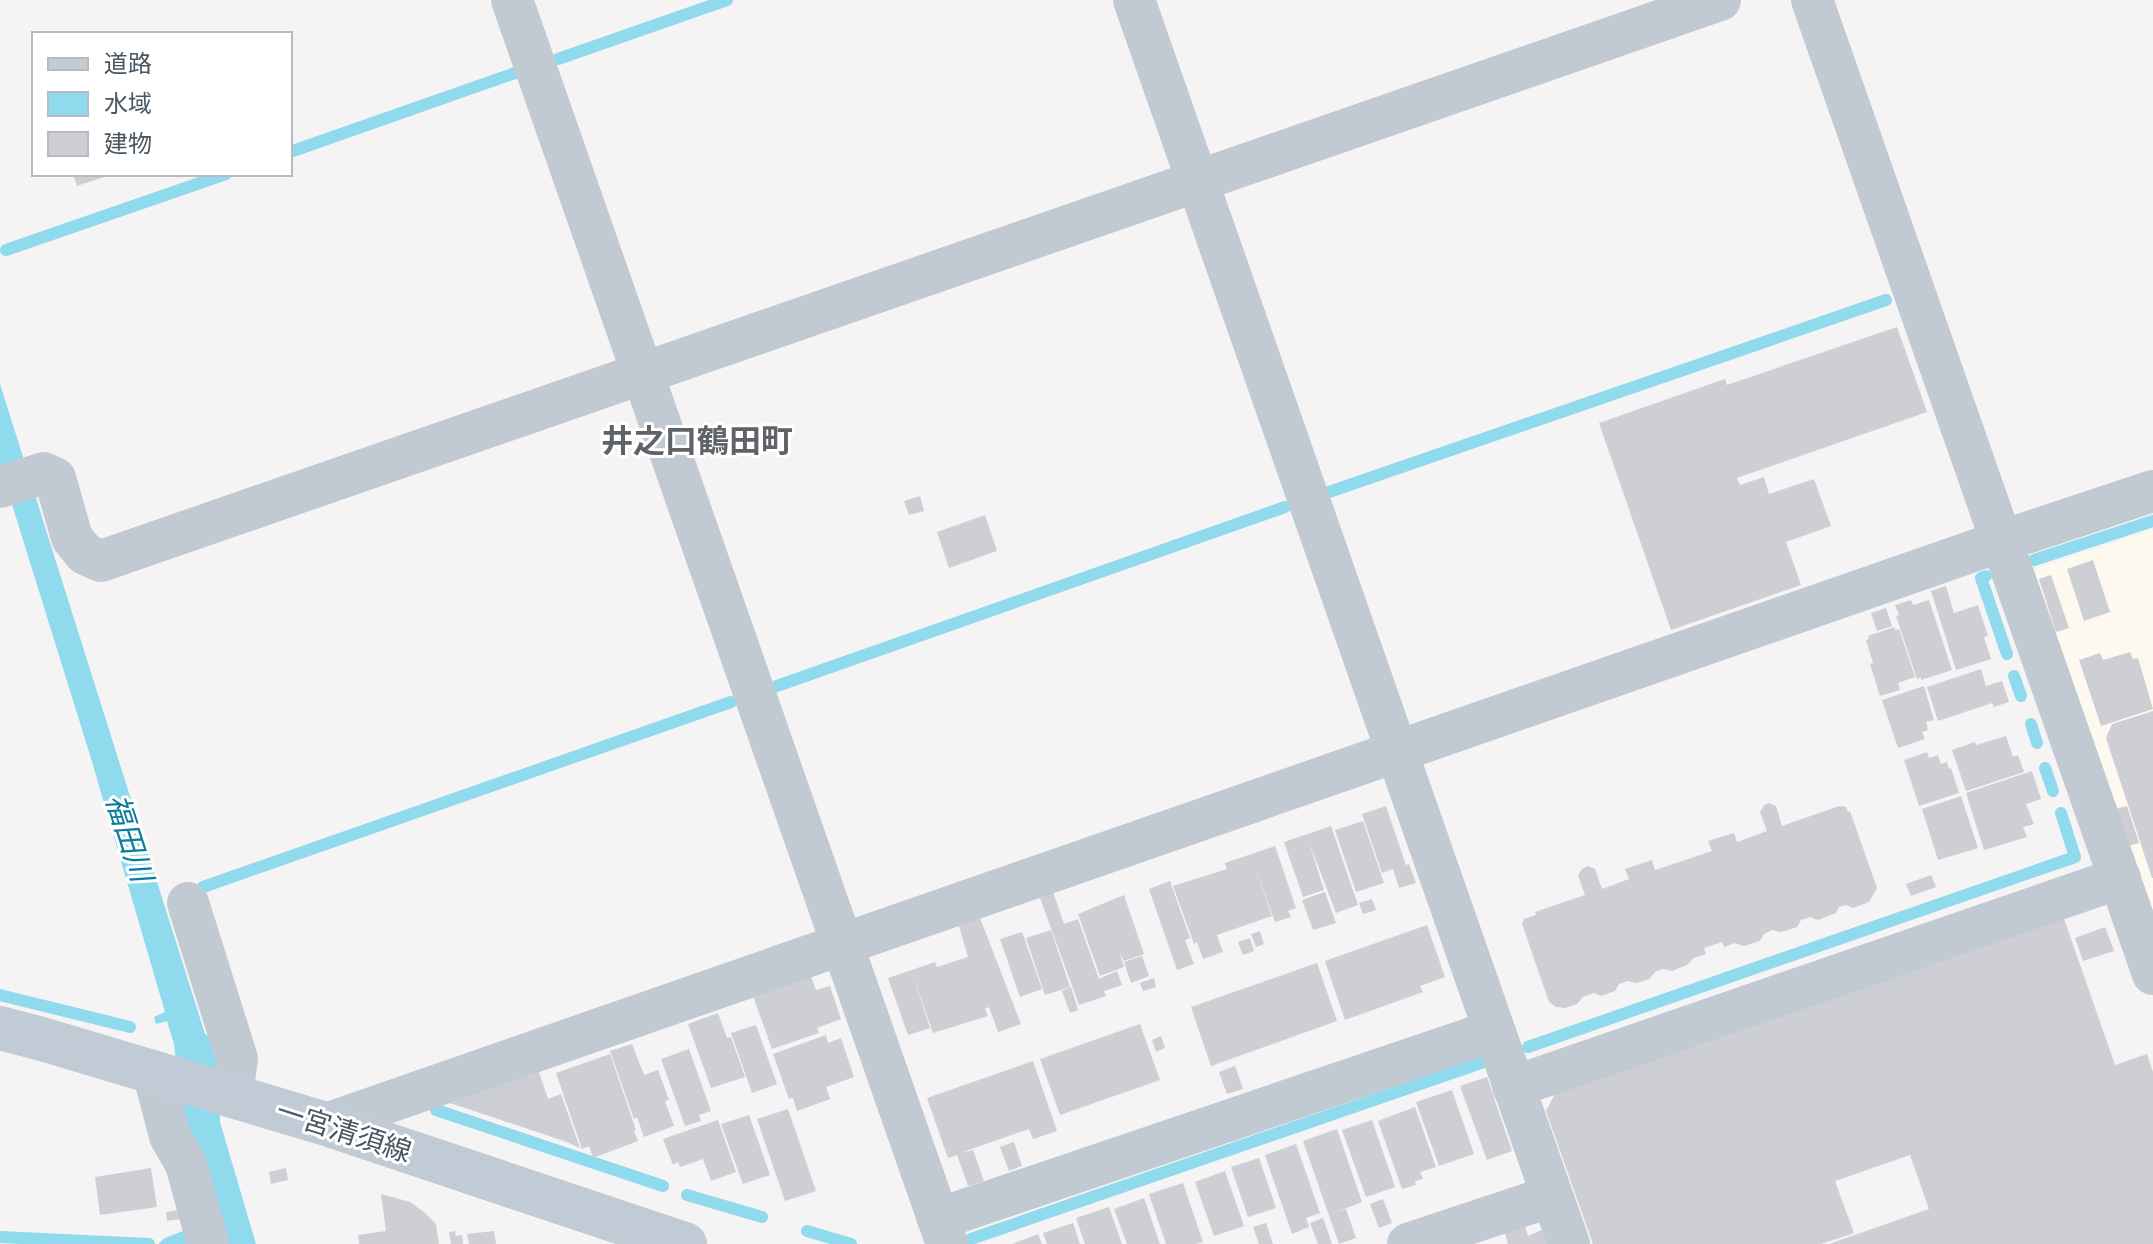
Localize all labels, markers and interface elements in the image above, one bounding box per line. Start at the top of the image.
legend [32,32,292,176]
text: 道路 [104,50,152,77]
text: 水域 [104,90,152,117]
text: 建物 [104,130,152,157]
district label: 井之口鶴田町 [601,422,793,459]
water label: 福田川 [100,790,161,889]
street label: 一宮清須線 [272,1094,416,1168]

